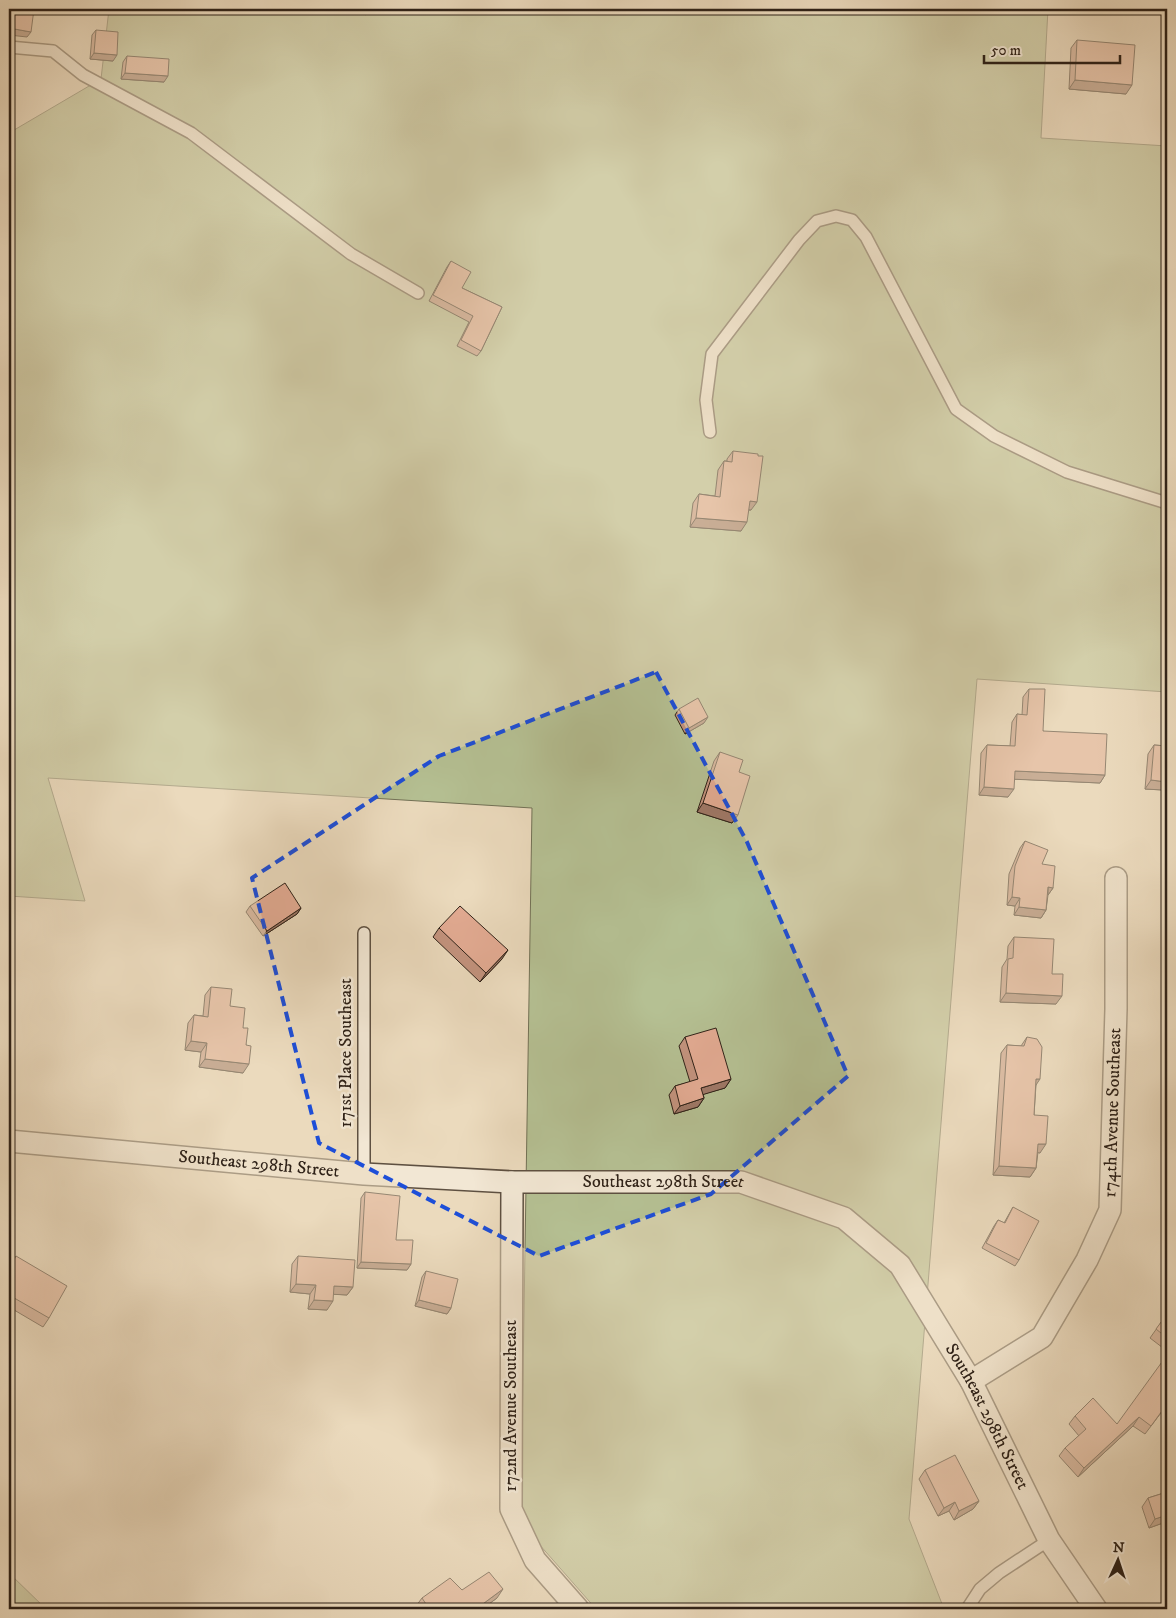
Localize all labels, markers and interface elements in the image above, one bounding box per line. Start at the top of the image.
scale bar [984,32,1120,64]
text: 50 m [991,41,1021,60]
street label: 171st Place Southeast [335,978,357,1128]
street label: 174th Avenue Southeast [1099,1027,1126,1198]
street label: Southeast 298th Street [178,1146,341,1183]
street label: Southeast 298th Street [583,1171,748,1193]
street label: 172nd Avenue Southeast [500,1320,522,1492]
street label: Southeast 298th Street [940,1340,1034,1494]
north arrow [1094,1536,1144,1586]
text: N [1112,1539,1125,1557]

